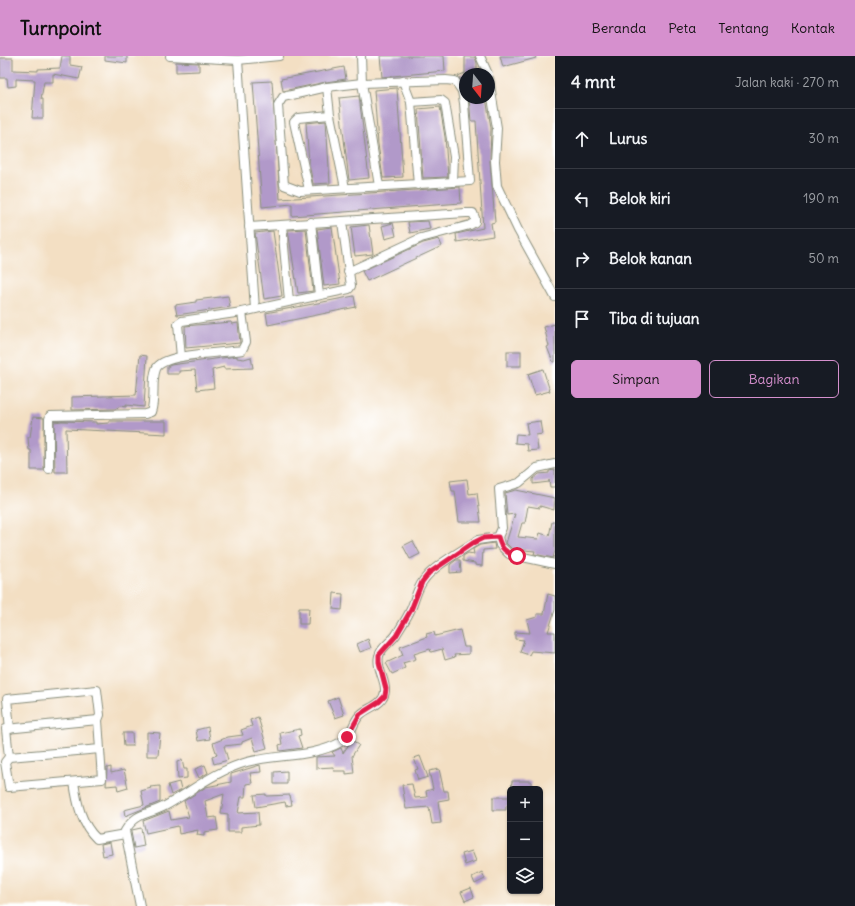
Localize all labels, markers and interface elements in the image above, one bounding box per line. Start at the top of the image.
text: Turnpoint [20,16,101,40]
text: Beranda [592,19,646,37]
text: Peta [668,19,696,37]
text: Tentang [718,19,769,37]
text: Kontak [791,19,835,37]
north arrow [459,68,495,104]
text: 4 mnt [571,71,615,93]
text: Jalan kaki · 270 m [735,74,839,91]
icon: ahead [571,128,593,150]
text: Lurus [609,129,647,148]
text: 30 m [809,130,839,147]
icon: left [571,188,593,210]
text: Belok kiri [609,189,670,208]
text: 190 m [803,190,839,207]
icon: right [571,248,593,270]
text: Belok kanan [609,249,692,268]
text: 50 m [808,250,839,267]
icon: arrive [571,308,593,330]
text: Tiba di tujuan [609,309,699,328]
button: Simpan [571,360,701,398]
button: Bagikan [709,360,839,398]
route start [508,547,526,565]
route end [338,728,356,746]
map controls [507,786,543,894]
button: + [507,786,543,822]
button: − [507,822,543,858]
button: layers [507,858,543,894]

